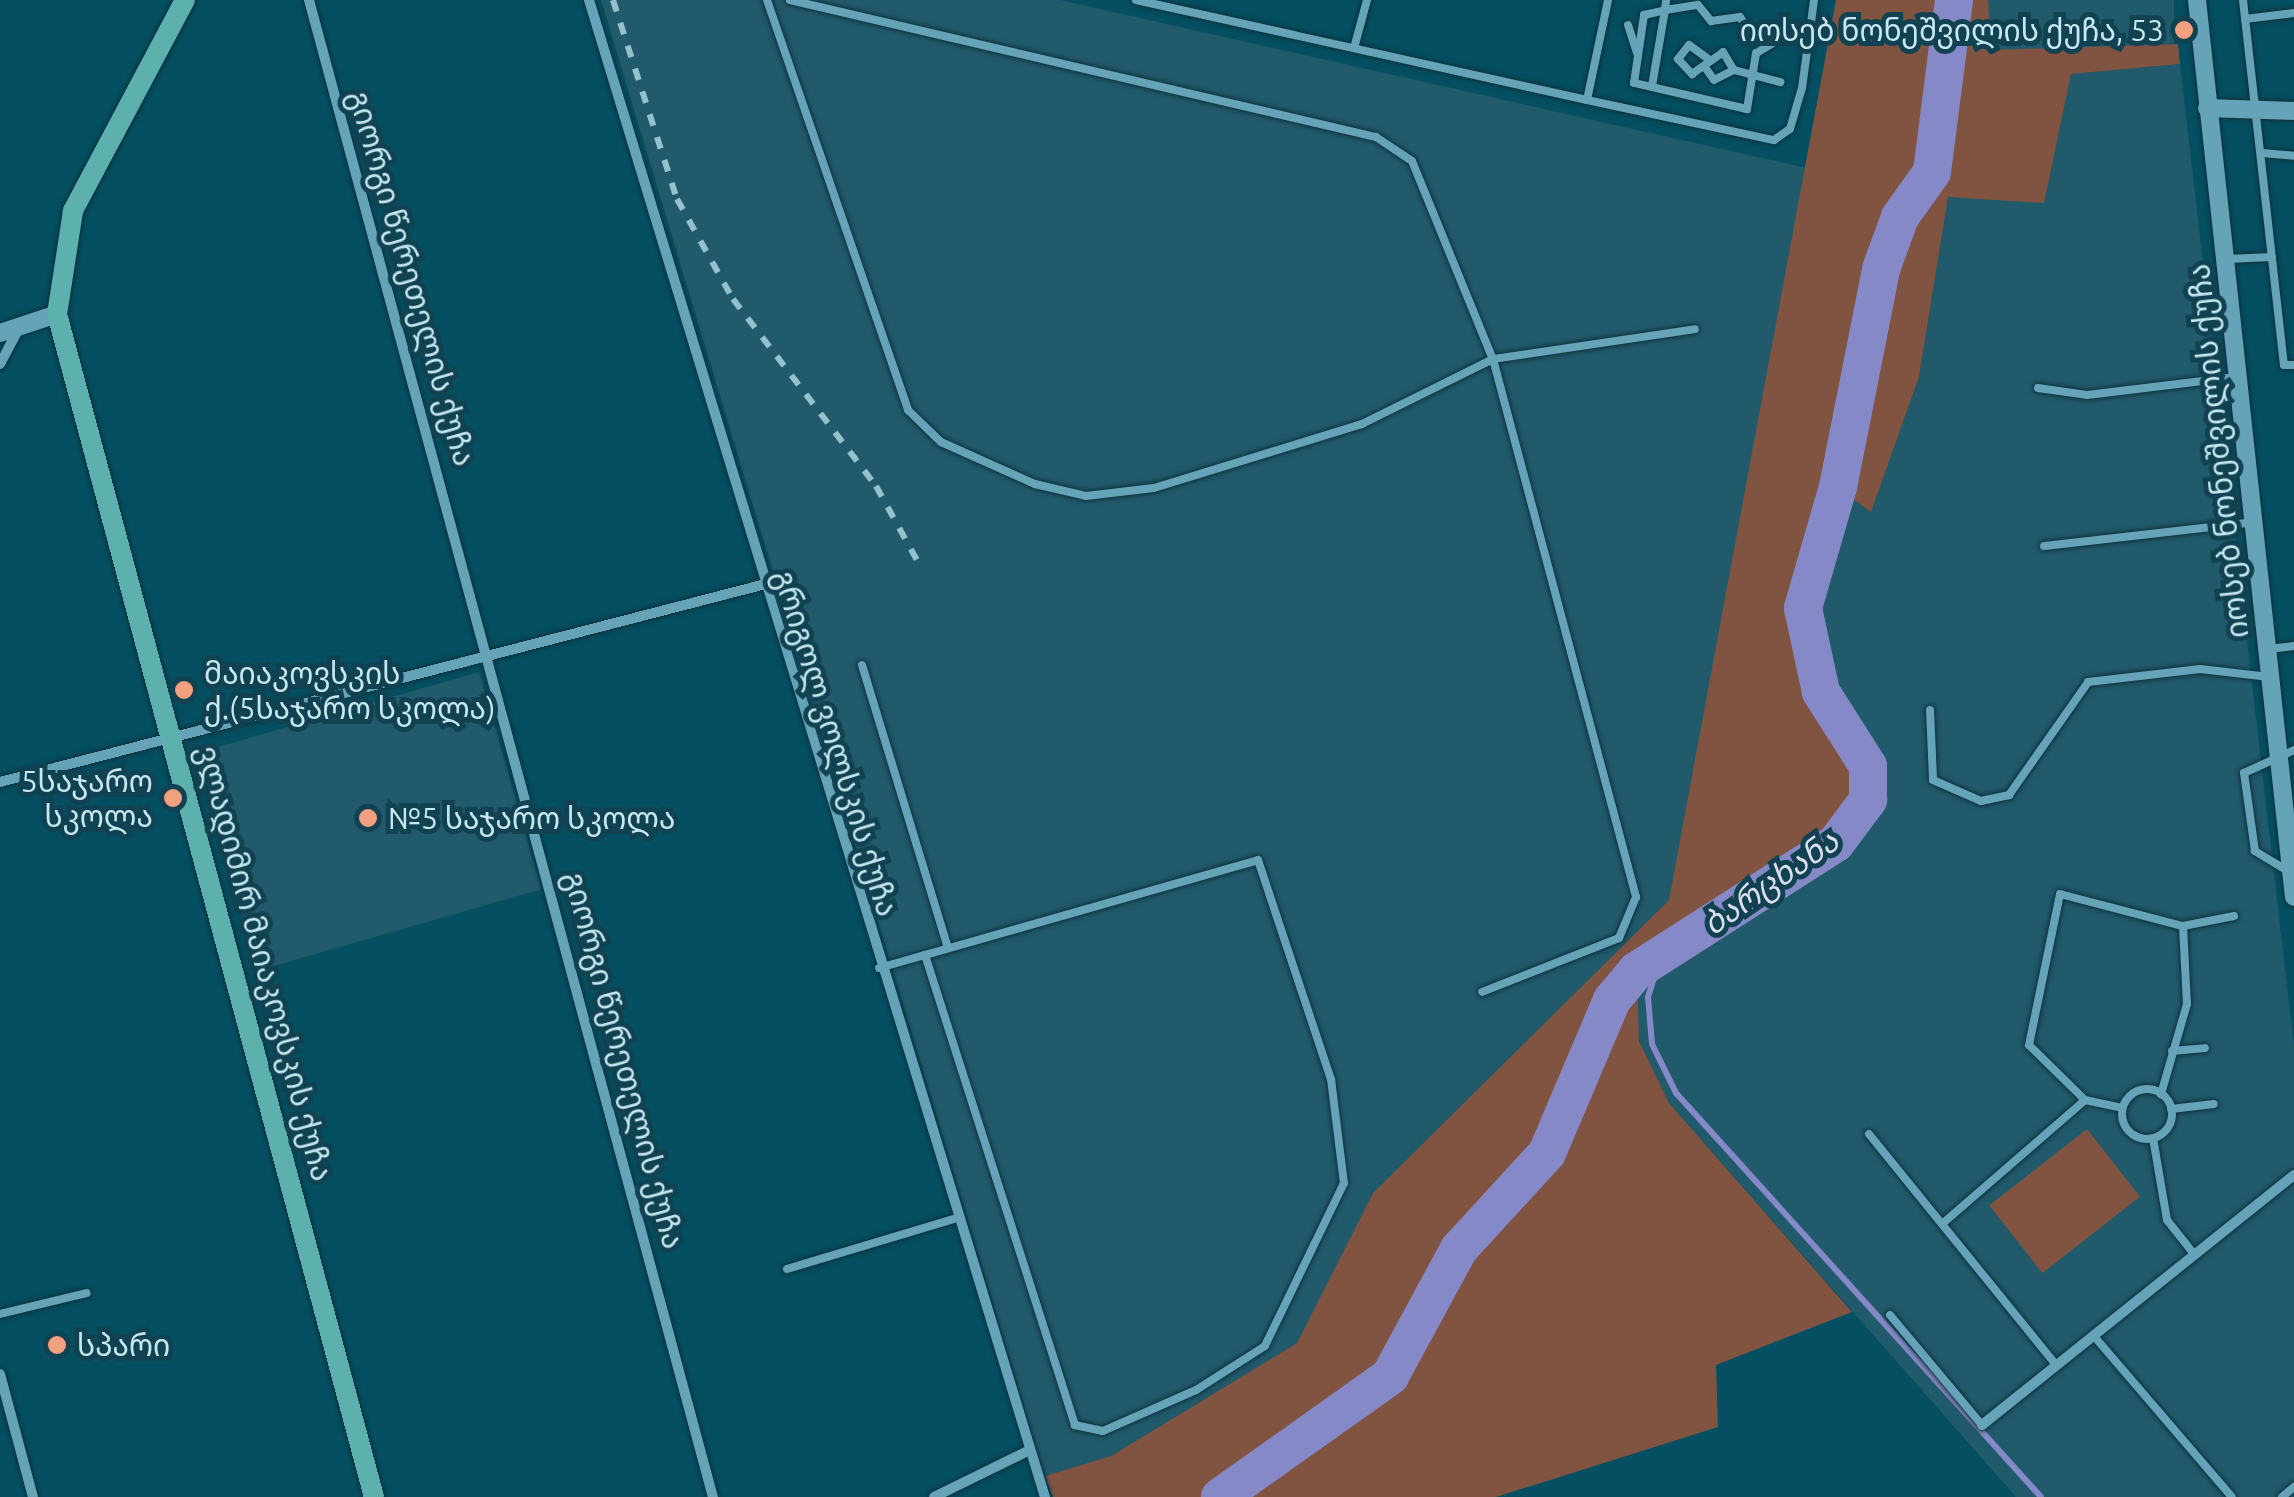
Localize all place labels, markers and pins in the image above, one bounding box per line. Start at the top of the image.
place label: იოსებ ნონეშვილის ქუჩა, 53 [1740,12,2164,48]
marker: იოსებ ნონეშვილის ქუჩა, 53 [2173,19,2195,41]
place label: მაიაკოვსკის ქ.(5საჯარო სკოლა) [204,655,495,726]
marker: მაიაკოვსკის ქ.(5საჯარო სკოლა) [173,679,195,701]
place label: 5საჯარო სკოლა [21,763,153,834]
marker: 5საჯარო სკოლა [162,787,184,809]
place label: №5 საჯარო სკოლა [388,800,675,836]
marker: №5 საჯარო სკოლა [357,807,379,829]
place label: სპარი [77,1327,170,1363]
marker: სპარი [46,1334,68,1356]

